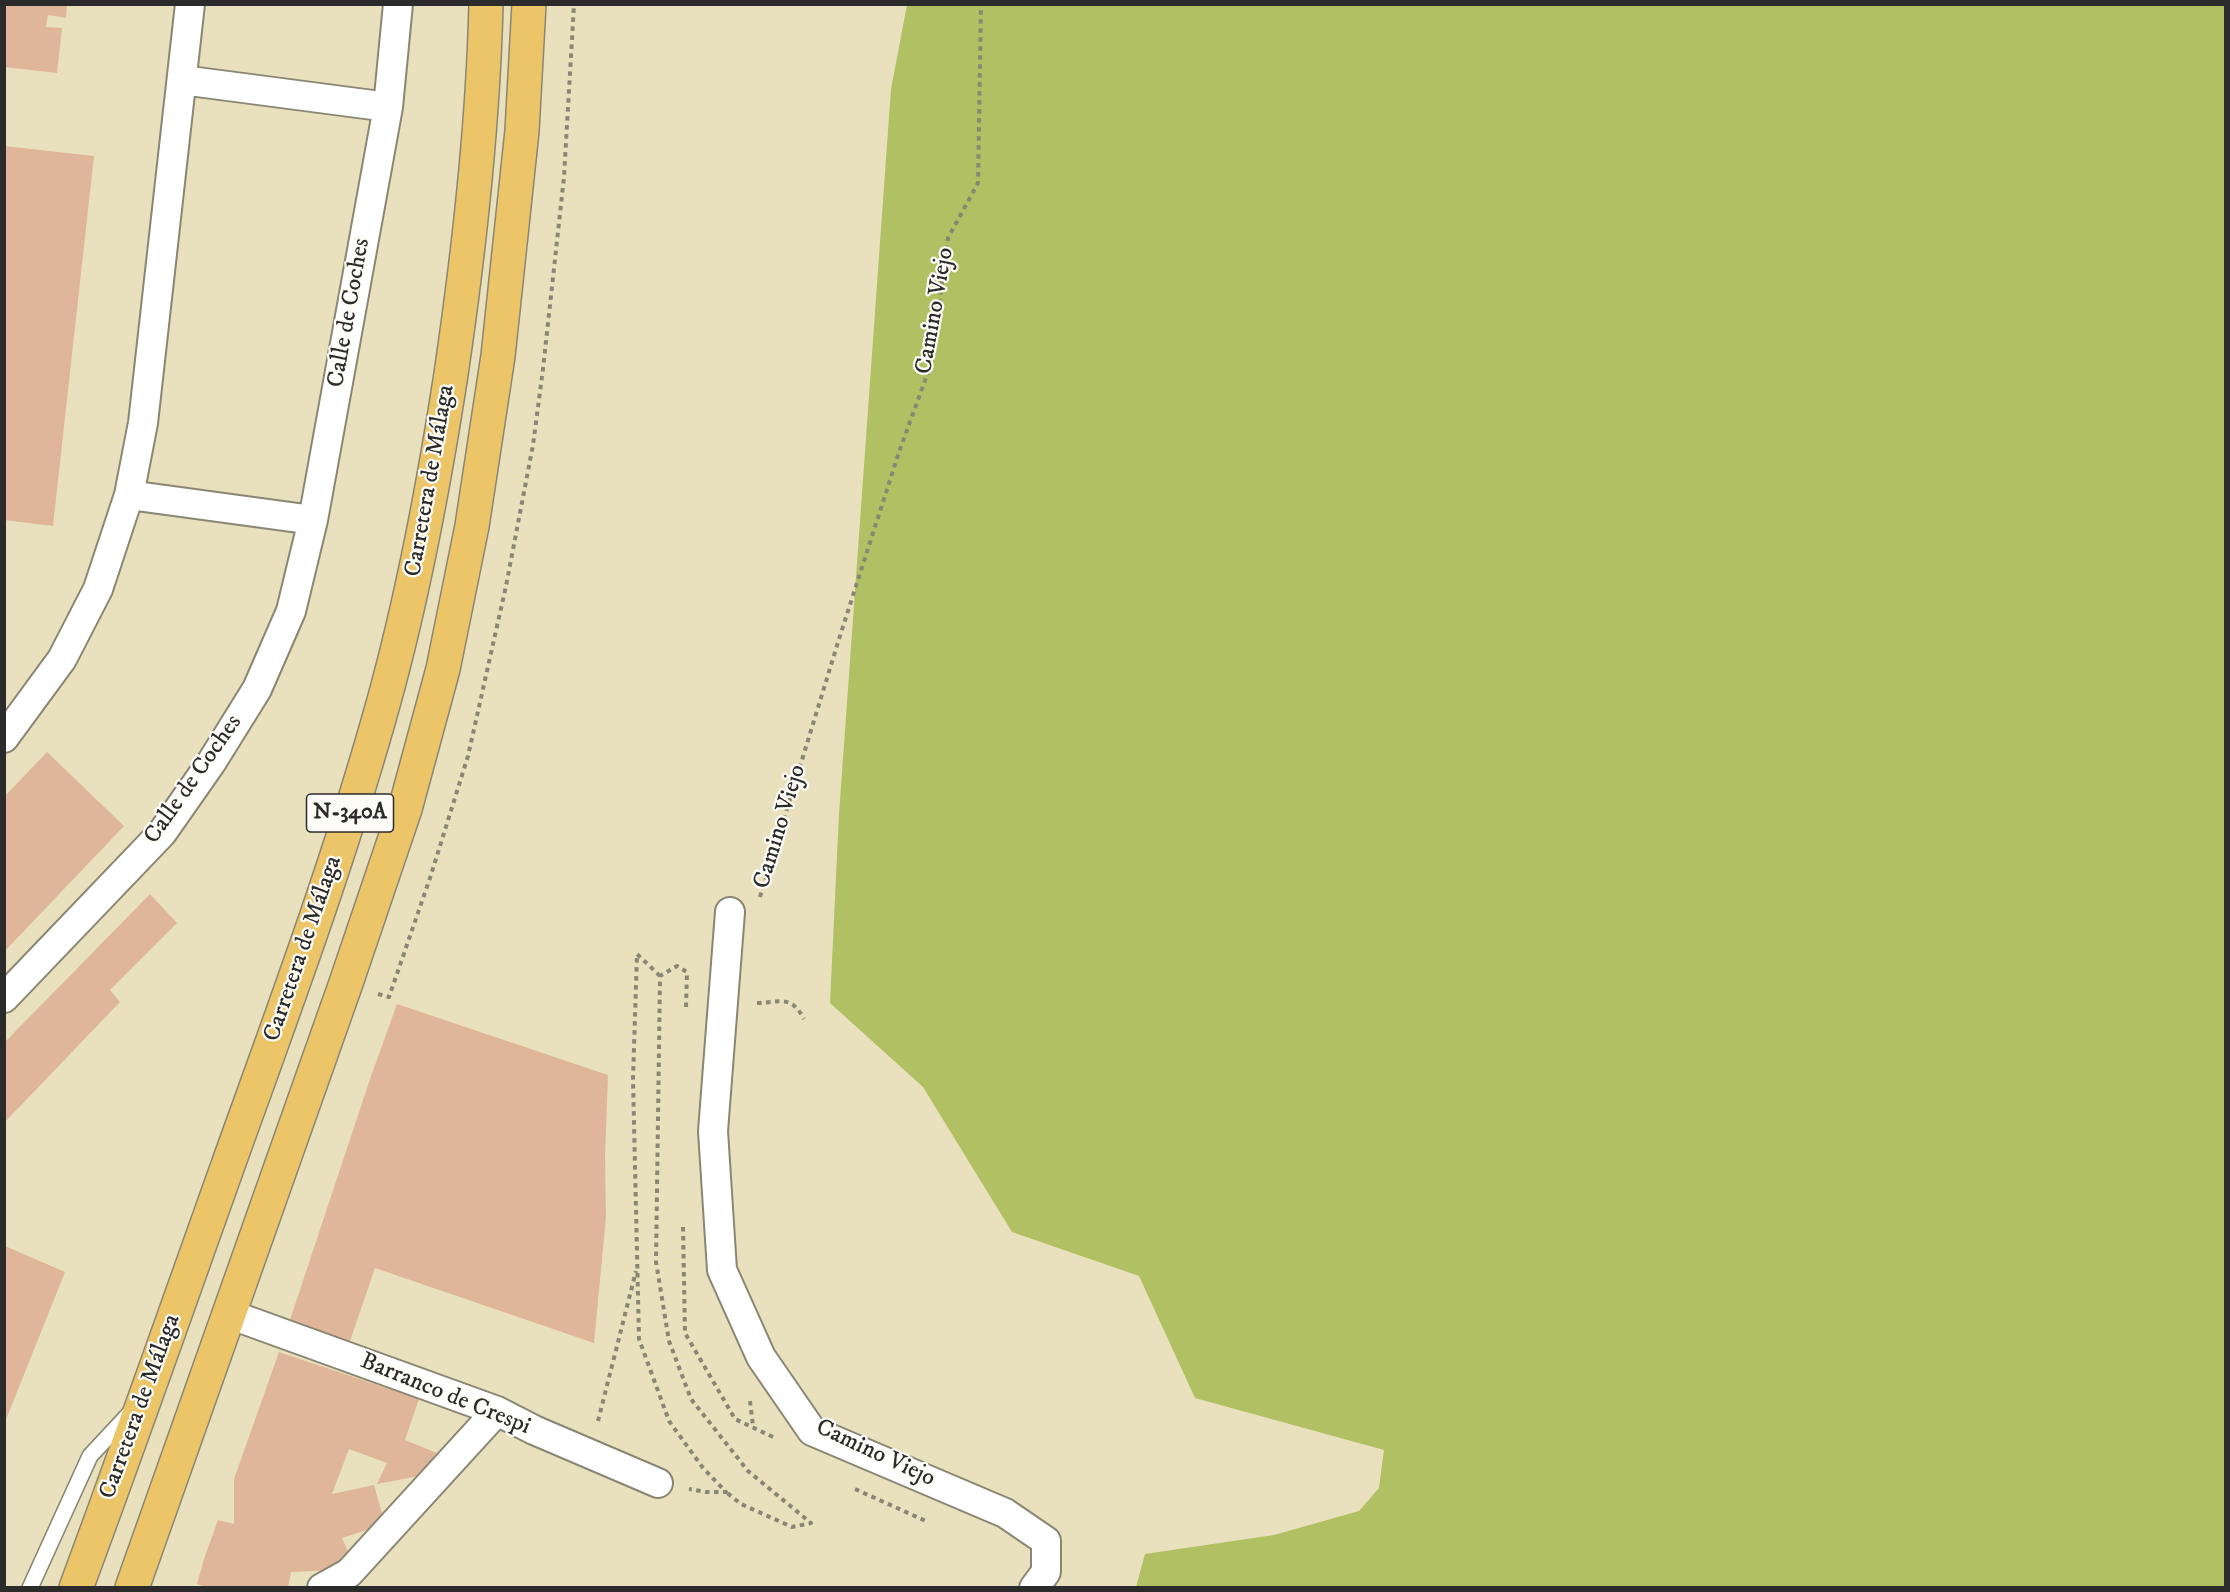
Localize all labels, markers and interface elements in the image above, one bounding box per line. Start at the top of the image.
street label: Calle de Coches [323,236,377,390]
street label: Camino Viejo [911,245,961,377]
street label: Carretera de Málaga [400,383,462,579]
street label: Calle de Coches [139,710,249,850]
street label: Camino Viejo [748,761,814,893]
road number: N-340A [306,794,394,832]
street label: Carretera de Málaga [259,852,349,1046]
street label: Carretera de Málaga [94,1311,188,1503]
street label: Barranco de Crespi [356,1348,534,1442]
street label: Camino Viejo [811,1414,939,1494]

